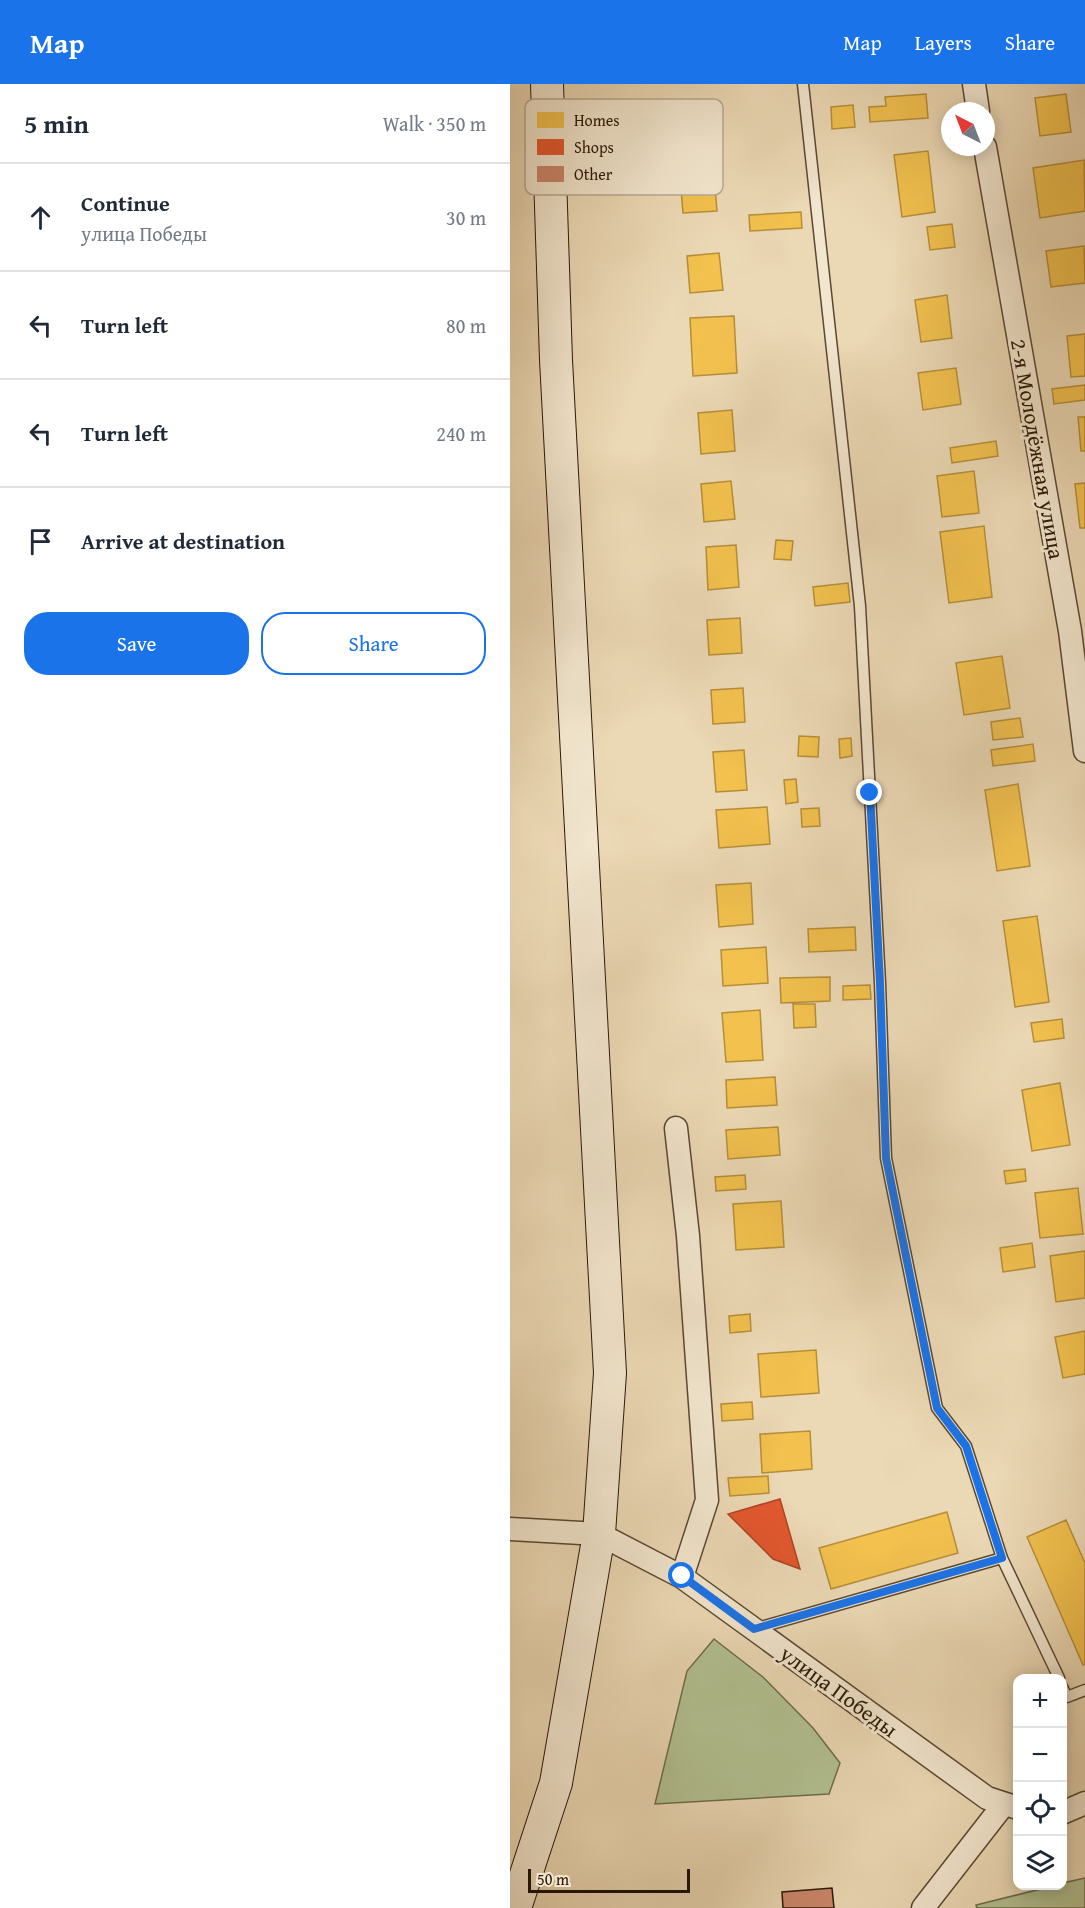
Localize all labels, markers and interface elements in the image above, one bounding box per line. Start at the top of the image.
text: Map [30,22,84,63]
text: Map [843,27,882,58]
text: Layers [915,27,972,58]
text: Share [1005,27,1055,58]
legend [525,99,723,195]
north arrow [941,102,995,156]
text: 5 min [24,104,89,143]
text: Homes [574,108,620,132]
text: Walk · 350 m [383,109,486,138]
text: Shops [574,135,614,159]
text: Other [574,162,613,186]
text: Continue [81,187,170,219]
icon: ahead [24,201,57,234]
text: 30 m [446,203,486,232]
text: улица Победы [81,219,207,248]
icon: left [24,309,57,342]
text: Turn left [81,309,168,341]
text: 80 m [446,311,486,340]
street label: 2-я Молодёжная улица [1003,336,1073,562]
icon: left [24,417,57,450]
text: Turn left [81,417,168,449]
text: 240 m [436,419,486,448]
icon: arrive [24,525,57,558]
text: Arrive at destination [81,525,285,557]
button: Save [24,612,249,675]
button: Share [261,612,486,675]
route end [856,779,882,805]
route start [668,1562,694,1588]
street label: улица Победы [773,1637,904,1745]
map controls [1013,1674,1067,1890]
button: + [1013,1674,1067,1728]
button: − [1013,1728,1067,1782]
button: locate [1013,1782,1067,1836]
button: layers [1013,1836,1067,1890]
scale bar [528,1866,690,1894]
text: 50 m [537,1867,569,1891]

